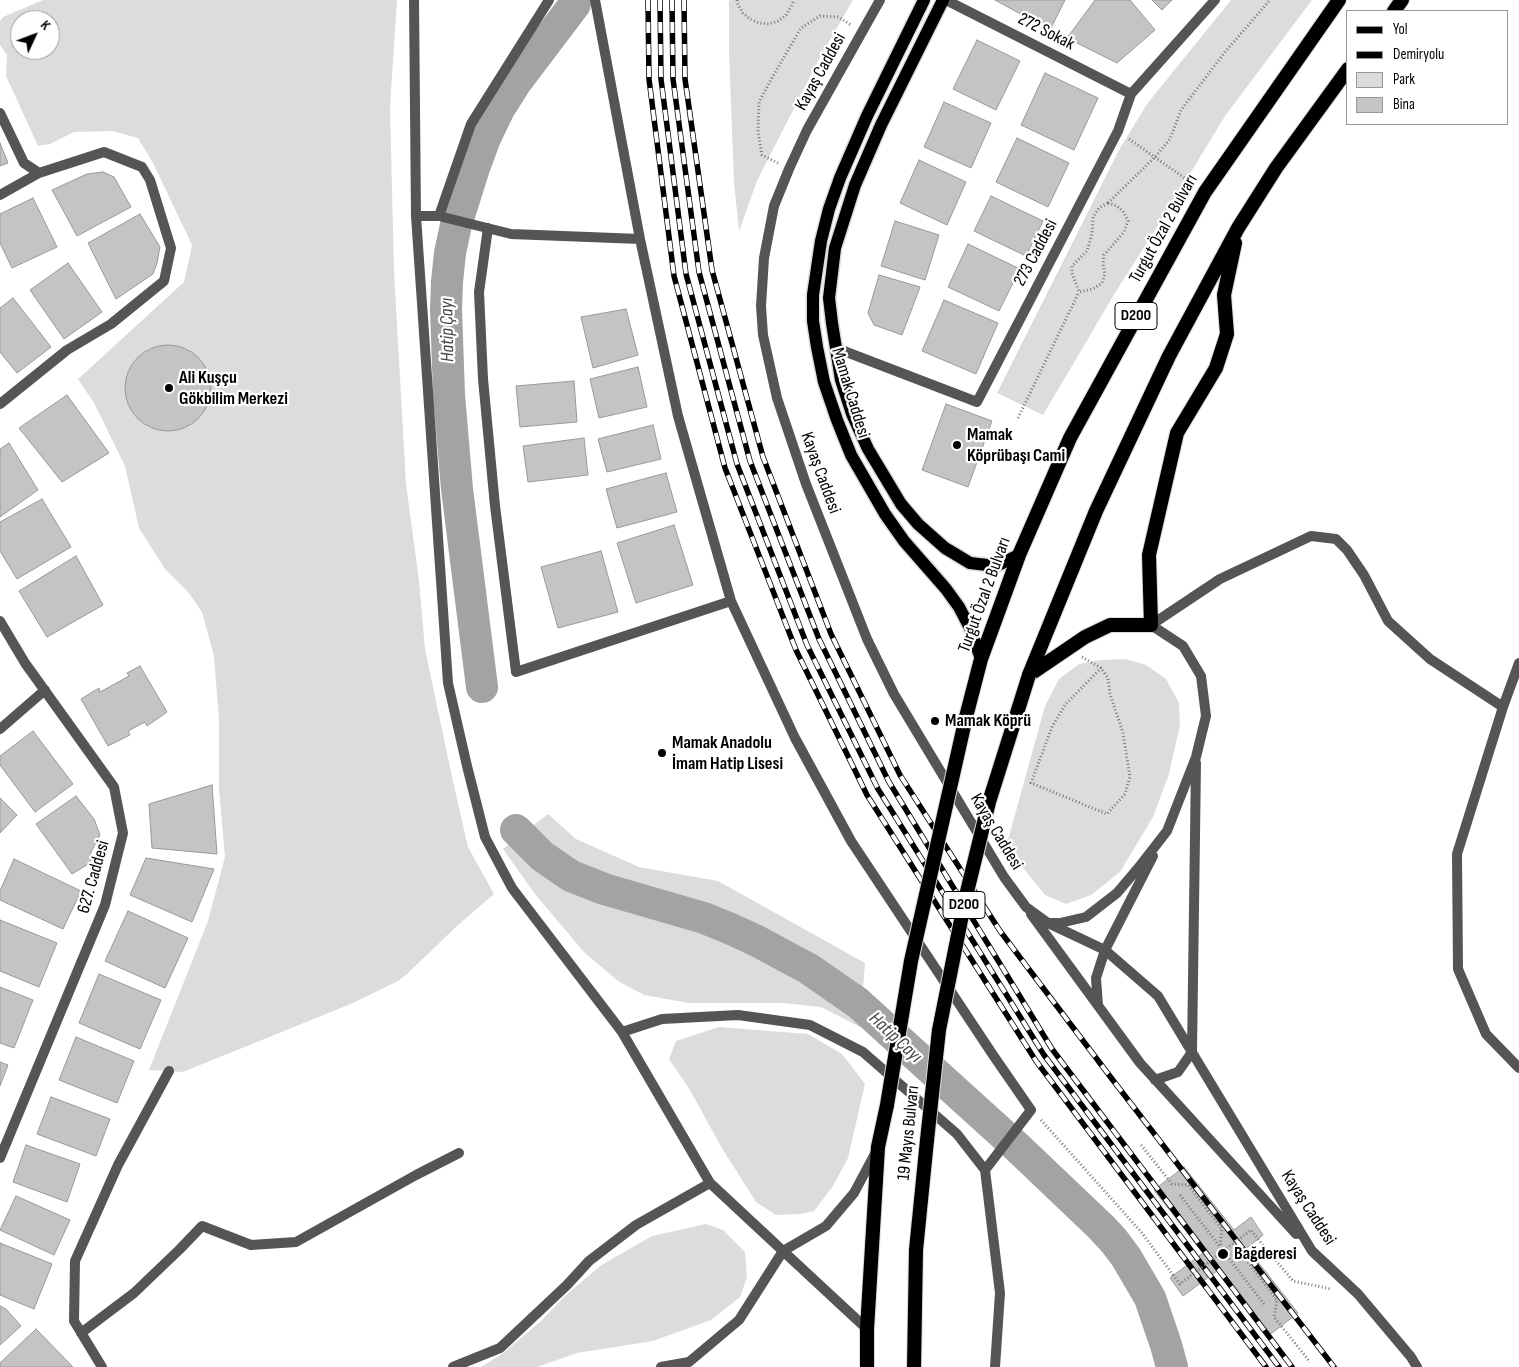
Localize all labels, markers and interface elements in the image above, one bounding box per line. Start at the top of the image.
street label: 272 Sokak [1014,9,1078,55]
north arrow [10,10,60,60]
legend [1346,10,1509,125]
text: K [37,17,54,33]
text: Yol [1393,20,1408,39]
street label: Kayaş Caddesi [791,30,851,114]
text: Demiryolu [1393,45,1444,64]
text: Park [1393,70,1415,89]
text: Bina [1393,95,1415,114]
street label: Turgut Özal 2 Bulvarı [1125,171,1203,287]
street label: 273 Caddesi [1009,216,1063,290]
water label: Hatip Çayı [436,298,460,362]
road number: D200 [1115,302,1157,330]
street label: Mamak Caddesi [826,345,874,441]
place label: Ali Kuşçu Gökbilim Merkezi [179,367,288,409]
marker: Ali Kuşçu Gökbilim Merkezi [163,382,175,394]
place label: Mamak Köprübaşı Cami [967,424,1065,466]
street label: Kayaş Caddesi [795,429,845,517]
marker: Mamak Köprübaşı Cami [951,439,963,451]
street label: Turgut Özal 2 Bulvarı [954,534,1016,656]
place label: Mamak Köprü [945,710,1031,732]
marker: Mamak Köprü [929,715,941,727]
place label: Mamak Anadolu İmam Hatip Lisesi [672,732,783,774]
marker: Mamak Anadolu İmam Hatip Lisesi [656,747,668,759]
street label: Kayaş Caddesi [965,790,1027,874]
street label: 627. Caddesi [73,838,115,916]
road number: D200 [943,892,985,918]
water label: Hatip Çayı [864,1008,926,1068]
street label: 19 Mayıs Bulvarı [893,1084,925,1182]
street label: Kayaş Caddesi [1276,1166,1340,1250]
place label: Bağderesi [1234,1243,1297,1265]
marker: Bağderesi [1216,1247,1230,1261]

